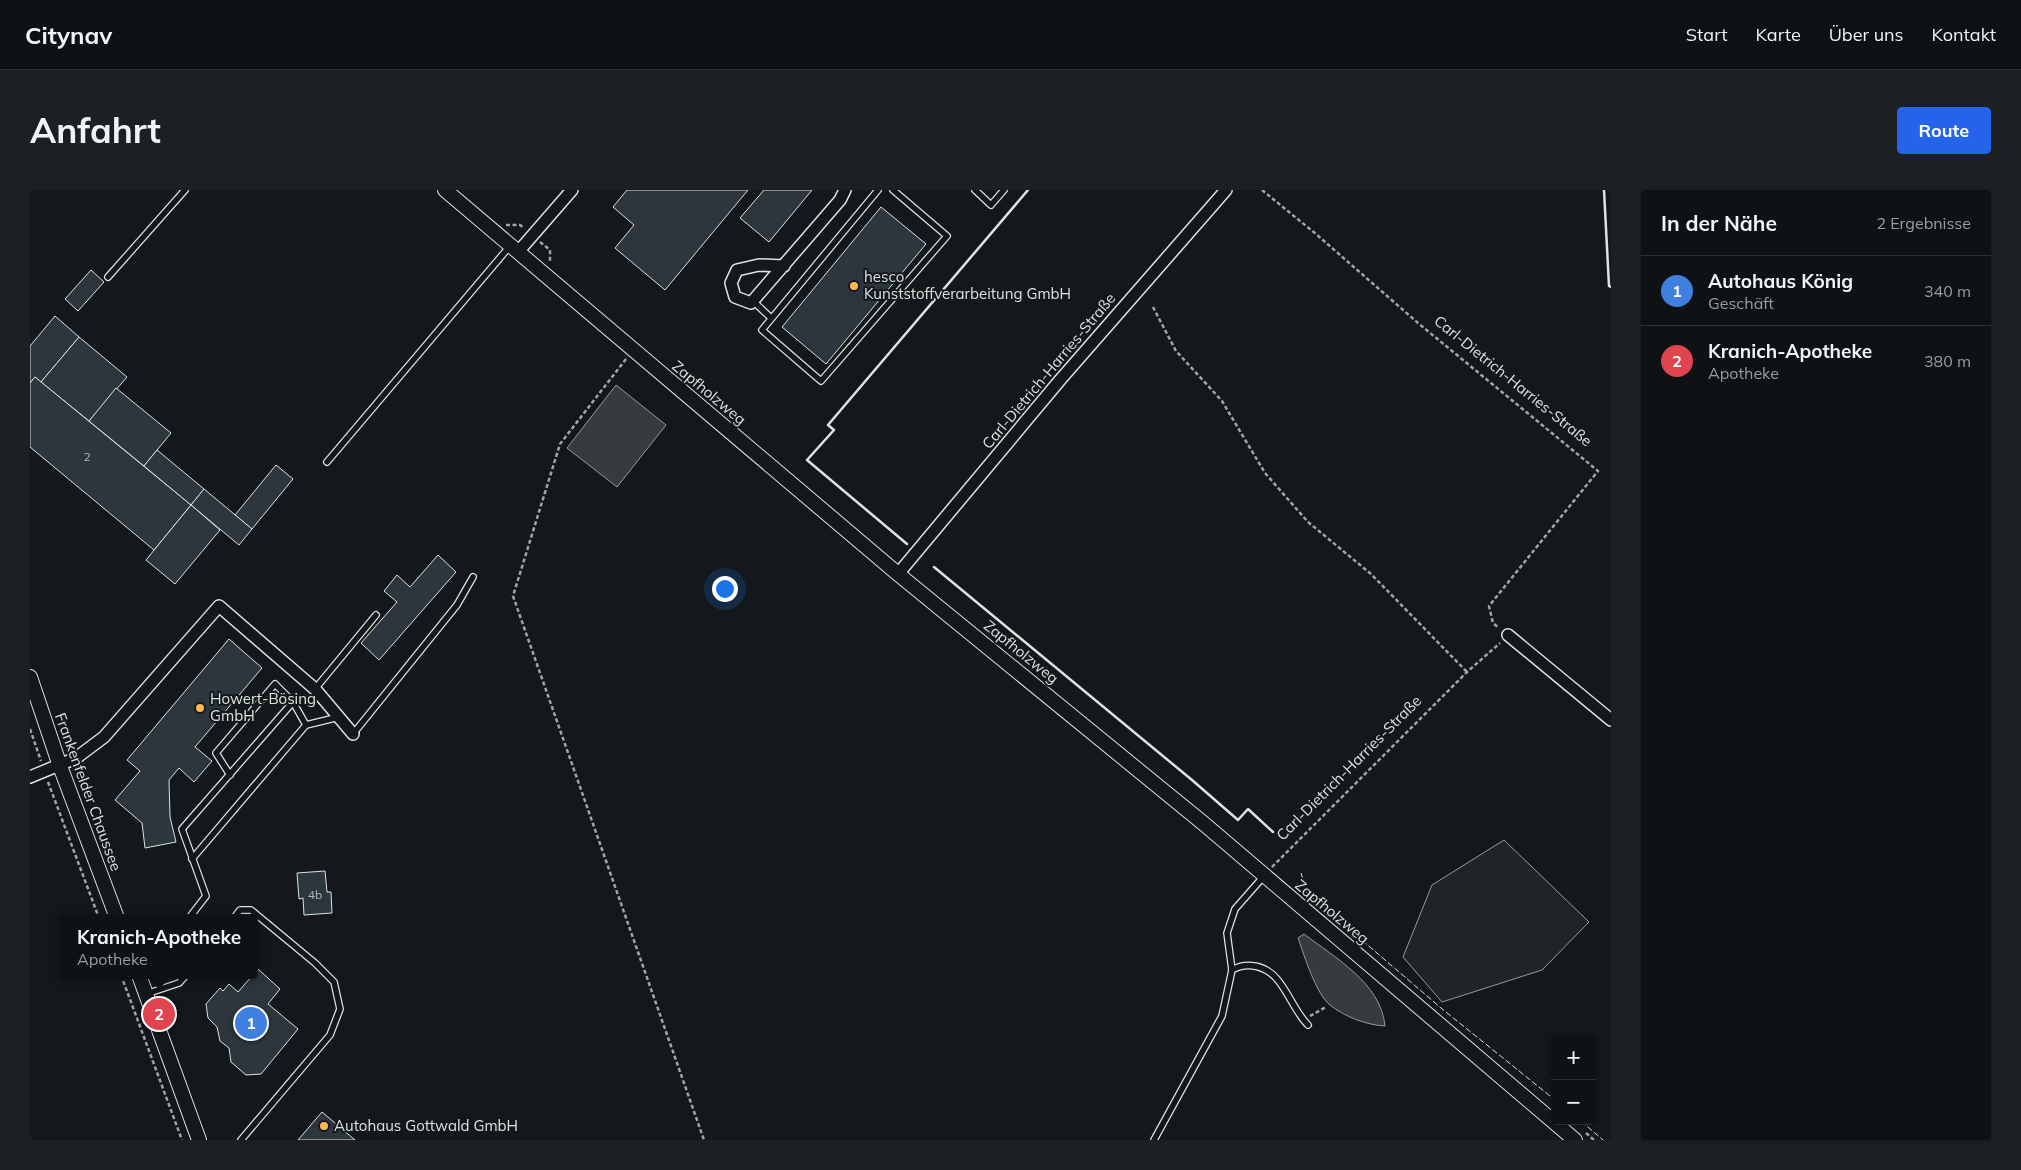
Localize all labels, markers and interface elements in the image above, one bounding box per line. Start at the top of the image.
text: Citynav [25,20,112,50]
text: Start [1686,23,1727,46]
text: Karte [1755,23,1801,46]
text: Über uns [1829,23,1904,46]
text: Kontakt [1932,23,1996,46]
button: Route [1897,107,1991,154]
text: Anfahrt [30,108,161,152]
text: In der Nähe [1661,210,1777,236]
text: 2 Ergebnisse [1876,213,1971,233]
place label: hesco Kunststoffverarbeitung GmbH [864,267,1071,303]
text: Autohaus König [1708,269,1853,293]
marker: hesco Kunststoffverarbeitung GmbH [848,280,860,292]
text: 1 [1672,281,1682,301]
text: 340 m [1924,281,1971,301]
street label: Carl-Dietrich-Harries-Straße [978,289,1119,452]
text: Geschäft [1708,293,1774,313]
street label: Carl-Dietrich-Harries-Straße [1431,311,1596,450]
text: Kranich-Apotheke [1708,339,1872,363]
text: 2 [1672,351,1682,371]
text: 380 m [1924,351,1971,371]
street label: Zapfholzweg [669,356,750,429]
text: Apotheke [1708,363,1779,383]
house number: 2 [83,449,91,464]
your location [712,576,738,602]
street label: Zapfholzweg [980,616,1062,687]
place label: Howert-Bösing GmbH [210,689,316,725]
street label: Carl-Dietrich-Harries-Straße [1272,691,1425,844]
marker: Howert-Bösing GmbH [194,702,206,714]
street label: Frankenfelder Chaussee [51,710,126,874]
street label: Zapfholzweg [1292,875,1373,948]
house number: 4b [308,887,322,902]
popup [60,914,258,979]
text: Kranich-Apotheke [77,925,241,949]
text: Apotheke [77,949,148,969]
pin: 2 [143,995,175,1033]
pin: 1 [235,1004,267,1042]
map controls [1551,1035,1596,1125]
button: + [1551,1035,1596,1080]
button: − [1551,1080,1596,1125]
place label: Autohaus Gottwald GmbH [334,1116,518,1135]
marker: Autohaus Gottwald GmbH [318,1120,330,1132]

